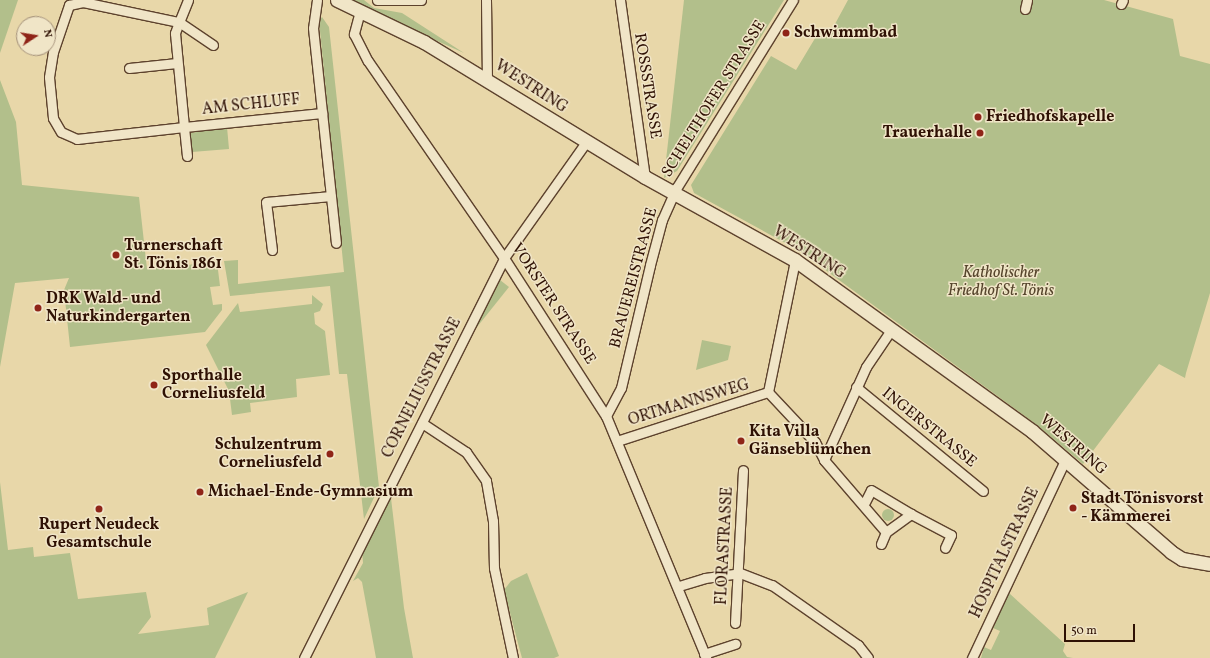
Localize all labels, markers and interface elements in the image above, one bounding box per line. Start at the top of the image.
north arrow [16,16,56,56]
street label: SCHELTHOFER STRASSE [658,17,770,181]
place label: Schwimmbad [794,23,897,43]
text: N [39,28,55,39]
marker: Schwimmbad [781,28,791,38]
street label: ROSSSTRASSE [629,32,665,140]
street label: WESTRING [491,56,571,118]
street label: AM SCHLUFF [201,90,301,120]
place label: Friedhofskapelle [986,107,1114,127]
marker: Friedhofskapelle [973,112,983,122]
place label: Trauerhalle [883,123,972,143]
marker: Trauerhalle [975,128,985,138]
street label: BRAUEREISTRASSE [606,206,662,350]
street label: WESTRING [769,222,849,284]
place label: Turnerschaft St. Tönis 1861 [124,236,223,274]
street label: VORSTER STRASSE [507,240,599,368]
marker: Turnerschaft St. Tönis 1861 [111,250,121,260]
park label: Katholischer Friedhof St. Tönis [948,263,1054,301]
place label: DRK Wald- und Naturkindergarten [46,289,190,327]
marker: DRK Wald- und Naturkindergarten [33,303,43,313]
street label: CORNELIUSSTRASSE [378,315,466,461]
place label: Sporthalle Corneliusfeld [162,366,265,404]
street label: ORTMANNSWEG [626,375,752,431]
marker: Sporthalle Corneliusfeld [149,380,159,390]
street label: INGERSTRASSE [878,384,980,472]
street label: WESTRING [1035,411,1111,479]
place label: Kita Villa Gänseblümchen [749,422,871,460]
place label: Schulzentrum Corneliusfeld [215,435,322,473]
marker: Kita Villa Gänseblümchen [736,436,746,446]
marker: Schulzentrum Corneliusfeld [325,449,335,459]
place label: Michael-Ende-Gymnasium [208,482,413,502]
street label: HOSPITALSTRASSE [966,485,1044,621]
street label: FLORASTRASSE [712,486,738,606]
marker: Michael-Ende-Gymnasium [195,487,205,497]
place label: Stadt Tönisvorst - Kämmerei [1081,489,1204,527]
marker: Stadt Tönisvorst - Kämmerei [1068,503,1078,513]
marker: Rupert Neudeck Gesamtschule [94,504,104,514]
place label: Rupert Neudeck Gesamtschule [39,515,159,553]
scale bar [1066,616,1137,642]
text: 50 m [1071,623,1097,639]

